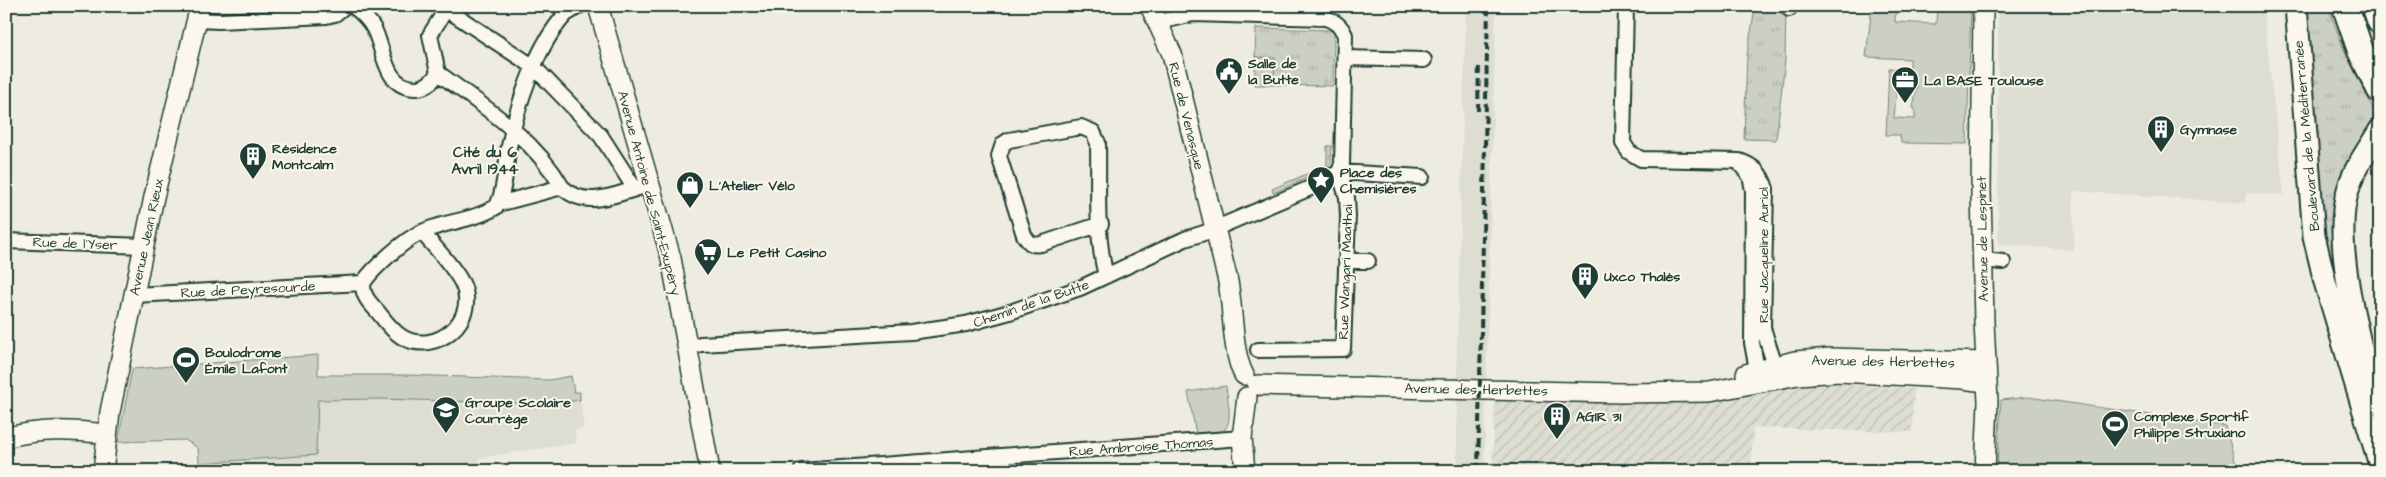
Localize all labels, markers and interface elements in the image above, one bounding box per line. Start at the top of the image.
street label: Boulevard de la Méditerranée [2289,39,2325,232]
place label: Salle de la Butte [1247,54,1299,90]
public building icon: Salle de la Butte [1214,56,1244,95]
street label: Rue de Venasque [1163,60,1209,172]
office icon: La BASE Toulouse [1890,65,1920,104]
place label: La BASE Toulouse [1924,71,2044,91]
street label: Avenue Antoine de Saint-Exupéry [612,89,686,298]
building icon: Gymnase [2146,114,2176,153]
place label: Gymnase [2180,120,2237,140]
place label: Résidence Montcalm [272,139,337,175]
building icon: Résidence Montcalm [238,141,268,180]
district label: Cité du 6 Avril 1944 [451,142,519,180]
place label: Place des Chemisières [1340,163,1416,199]
place icon: Place des Chemisières [1306,165,1336,204]
shop icon: L'Atelier Vélo [675,170,705,209]
street label: Avenue Jean Rieux [125,176,169,298]
place label: L'Atelier Vélo [709,176,795,196]
street label: Avenue de Lespinet [1972,176,1994,302]
street label: Rue Jacqueline Auriol [1754,187,1774,323]
street label: Rue Wangari Maathai [1334,204,1358,340]
street label: Rue de l'Yser [32,233,118,255]
supermarket icon: Le Petit Casino [693,237,723,276]
place label: Le Petit Casino [727,243,827,263]
building icon: Uxco Thalès [1570,261,1600,300]
place label: Uxco Thalès [1604,267,1680,287]
street label: Chemin de la Butte [971,275,1092,333]
street label: Rue de Peyresourde [180,276,316,304]
place label: Boulodrome Émile Lafont [205,343,288,379]
sports icon: Boulodrome Émile Lafont [171,345,201,384]
street label: Avenue des Herbettes [1811,351,1955,373]
street label: Avenue des Herbettes [1404,379,1548,401]
place label: Groupe Scolaire Courrège [465,393,571,430]
school or university icon: Groupe Scolaire Courrège [431,395,461,434]
building icon: AGIR 31 [1542,401,1572,440]
place label: AGIR 31 [1576,407,1621,427]
place label: Complexe Sportif Philippe Struxiano [2134,407,2249,443]
sports icon: Complexe Sportif Philippe Struxiano [2100,409,2130,448]
street label: Rue Ambroise Thomas [1068,432,1214,462]

